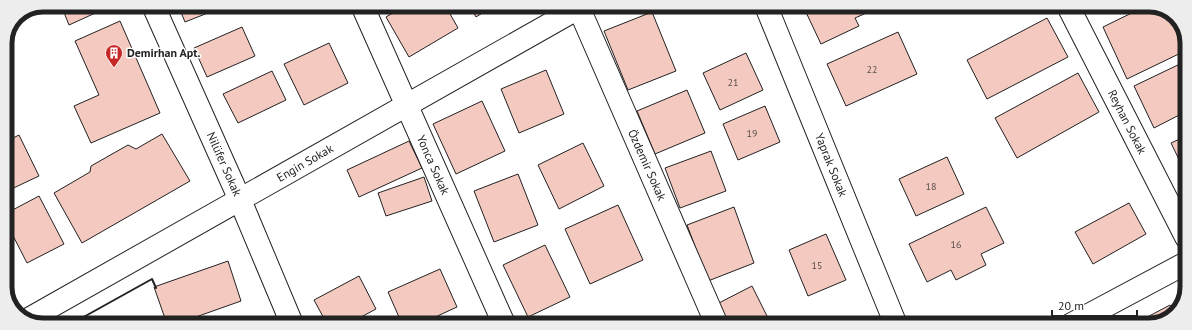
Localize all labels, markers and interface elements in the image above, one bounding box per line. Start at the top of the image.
building icon: Demirhan Apt. [104,43,124,68]
place label: Demirhan Apt. [127,45,200,60]
house number: 22 [867,63,877,76]
house number: 21 [728,76,738,89]
street label: Reyhan Sokak [1105,87,1150,157]
street label: Özdemir Sokak [625,127,670,203]
house number: 19 [747,127,757,140]
street label: Nilüfer Sokak [204,129,245,198]
street label: Yaprak Sokak [812,131,851,199]
street label: Yonca Sokak [414,133,453,197]
street label: Engin Sokak [274,140,336,185]
house number: 18 [926,180,936,193]
house number: 16 [951,238,961,251]
house number: 15 [812,259,822,272]
scale bar [1052,292,1137,318]
text: 20 m [1058,298,1084,313]

